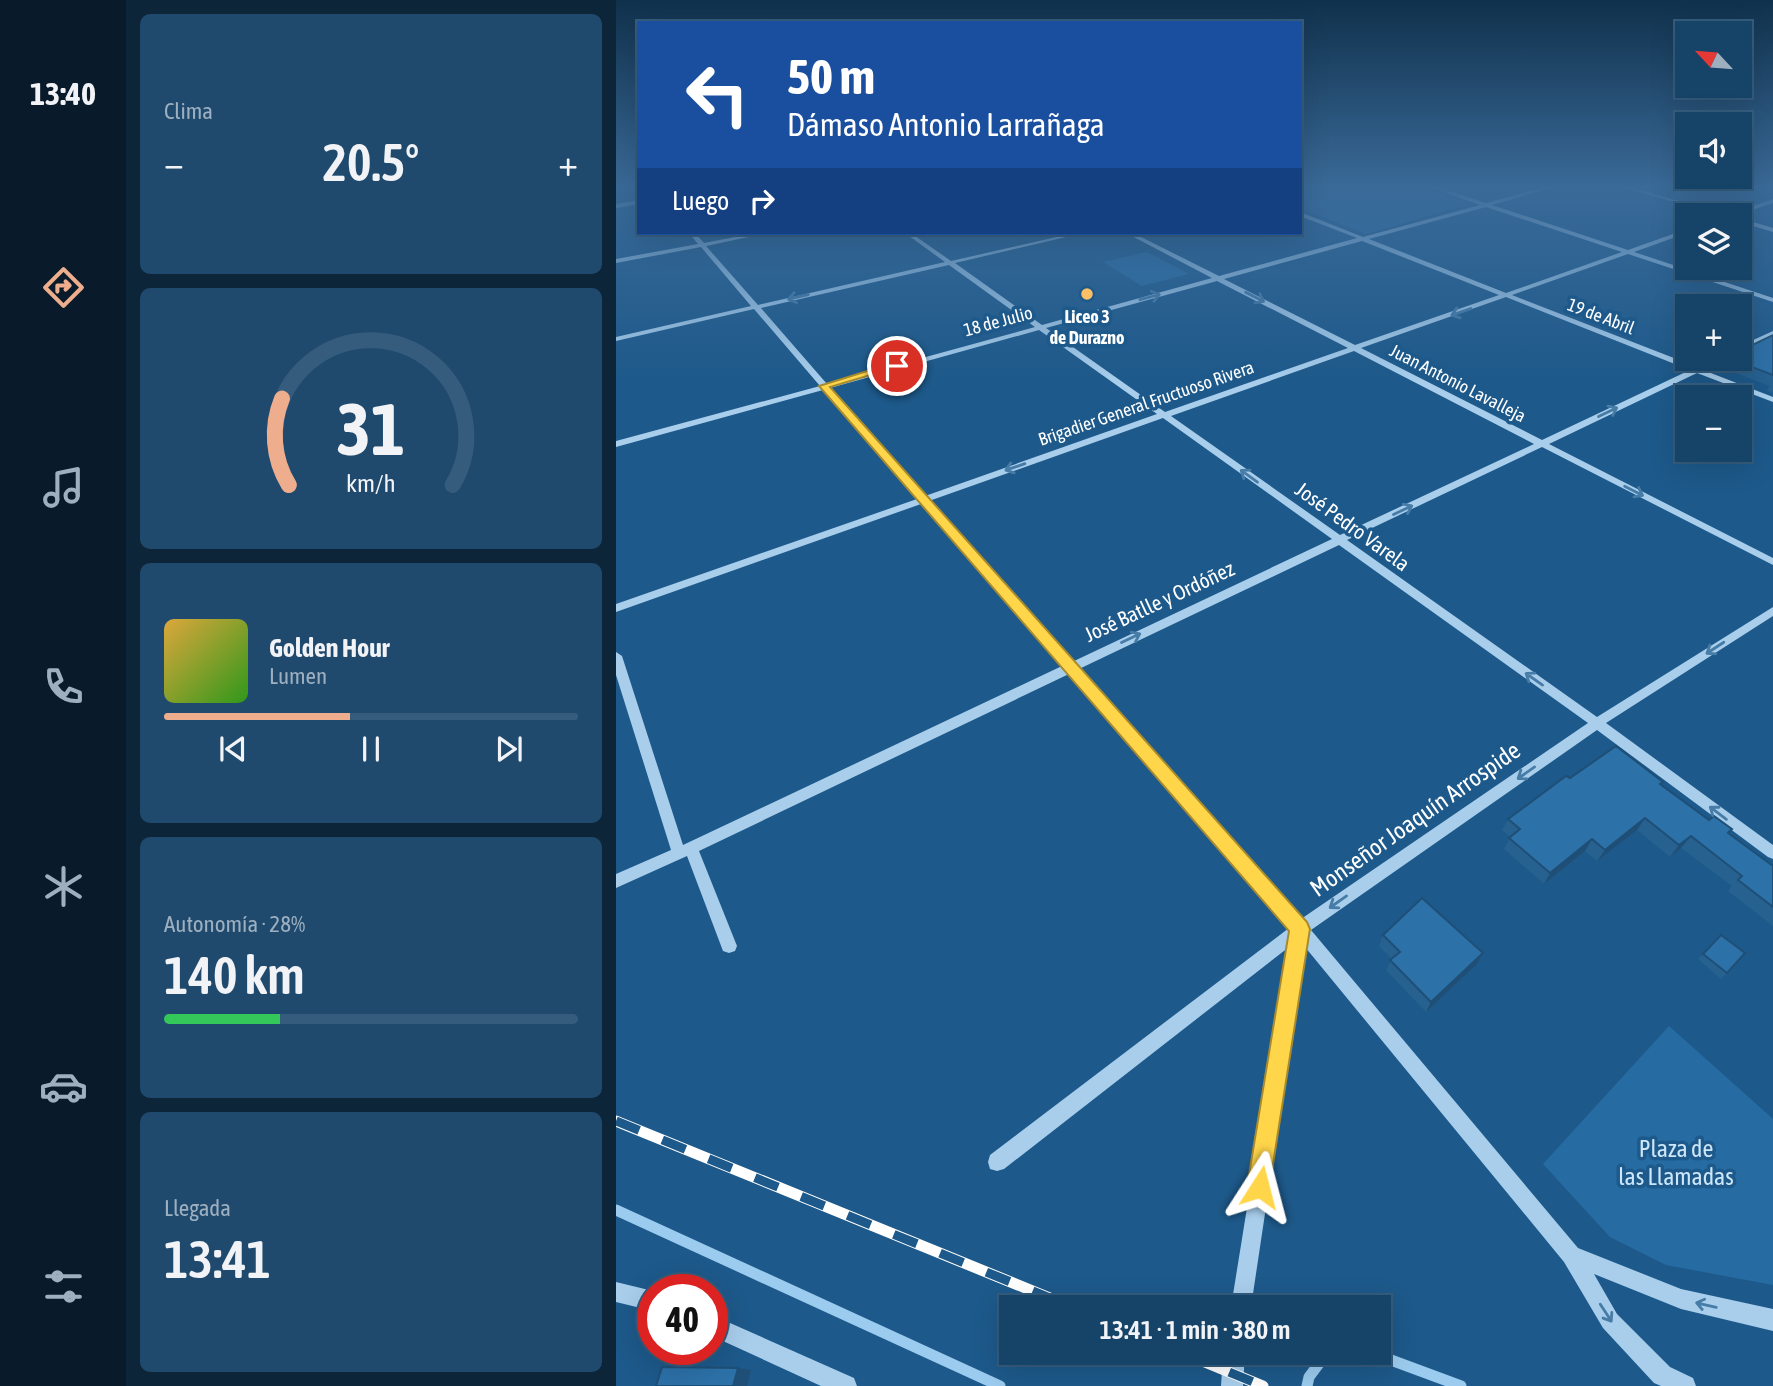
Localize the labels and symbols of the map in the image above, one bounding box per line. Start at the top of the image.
north arrow [1675,21,1752,98]
marker: Liceo 3 de Durazno [1079,286,1095,302]
one-way arrow [1138,290,1161,303]
one-way arrow [787,291,810,304]
one-way arrow [1244,291,1265,305]
street label: 19 de Abril [1564,294,1638,338]
street label: 18 de Julio [961,302,1035,340]
place label: Liceo 3 de Durazno [1050,306,1124,348]
one-way arrow [1451,307,1473,319]
pin [867,336,927,396]
street label: Juan Antonio Lavalleja [1386,340,1530,426]
street label: Brigadier General Fructuoso Rivera [1035,356,1257,450]
one-way arrow [1598,405,1619,418]
one-way arrow [1004,461,1026,474]
one-way arrow [1240,468,1259,483]
street label: José Pedro Varela [1291,477,1415,575]
one-way arrow [1623,484,1644,498]
one-way arrow [1392,503,1413,516]
street label: José Batlle y Ordóñez [1080,556,1238,646]
one-way arrow [1120,631,1141,644]
one-way arrow [1706,641,1726,655]
one-way arrow [1525,671,1544,686]
street label: Monseñor Joaquín Arrospide [1305,736,1525,902]
one-way arrow [1516,766,1536,780]
one-way arrow [1709,805,1728,820]
one-way arrow [1329,895,1349,909]
park label: Plaza de las Llamadas [1618,1135,1734,1190]
position arrow [1223,1150,1297,1224]
speed limit sign: 40 [637,1274,728,1365]
one-way arrow [1696,1297,1718,1310]
one-way arrow [1599,1303,1614,1322]

